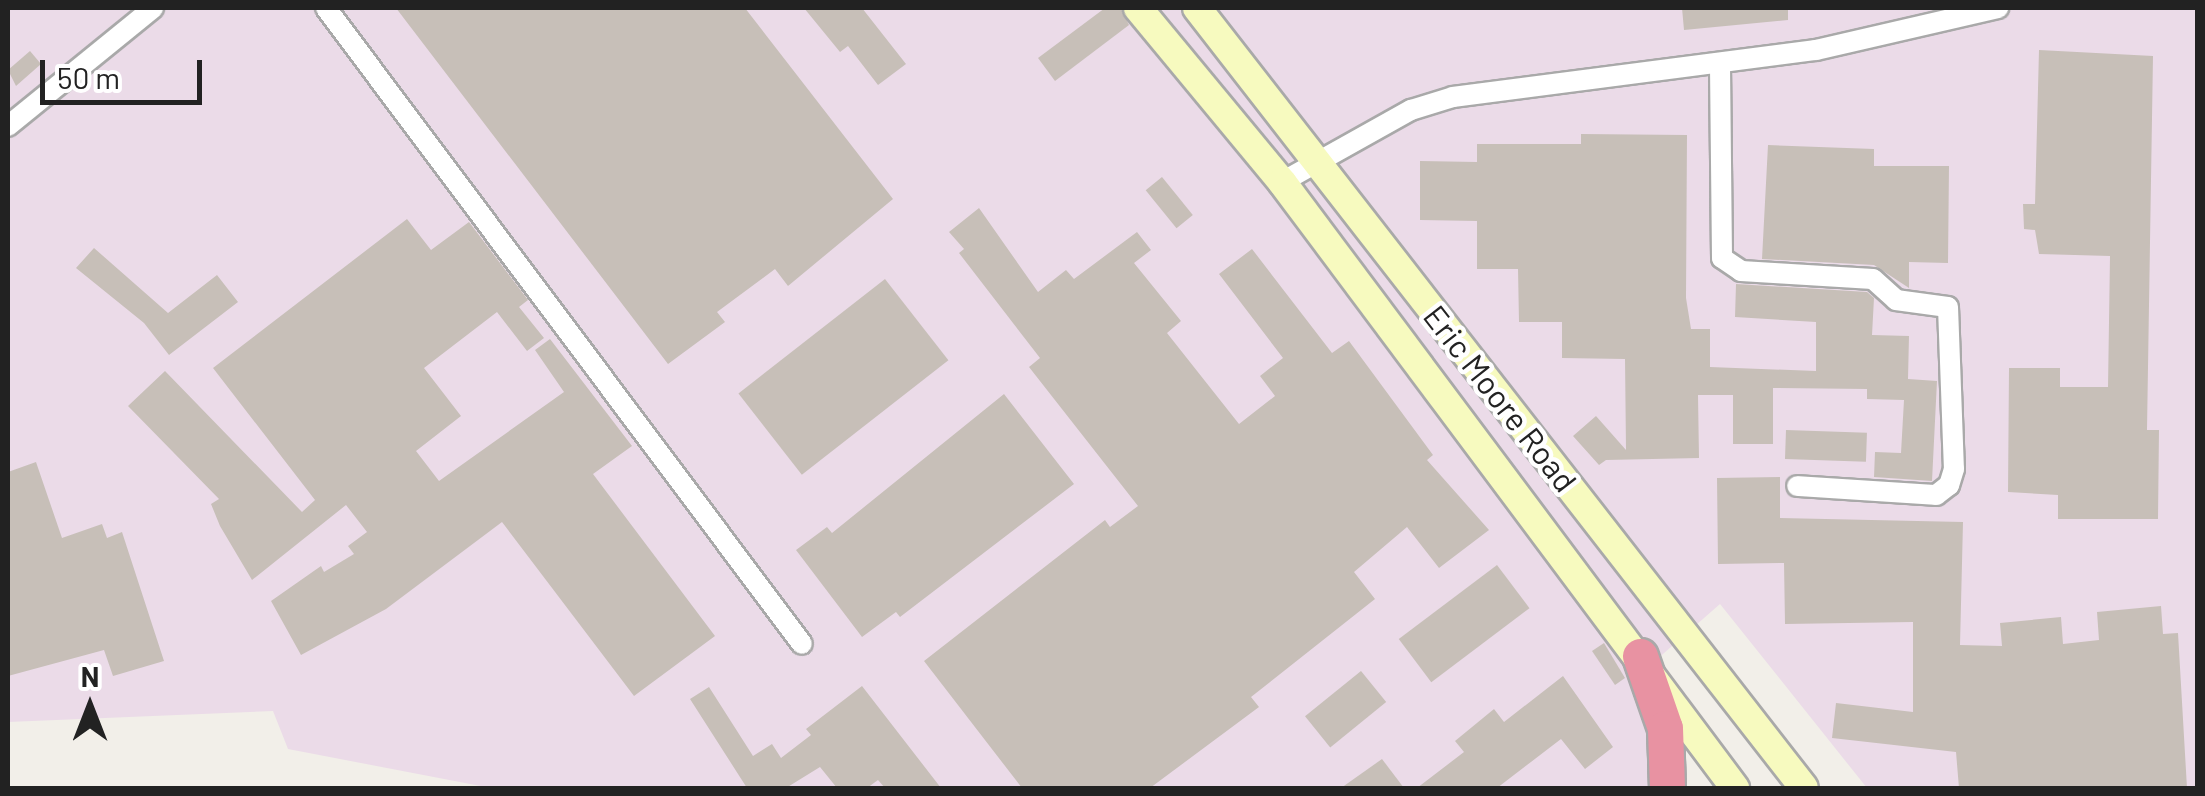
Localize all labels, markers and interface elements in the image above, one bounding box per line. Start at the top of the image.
scale bar [45,40,208,102]
text: 50 m [57,59,120,95]
street label: Eric Moore Road [1416,297,1586,499]
north arrow [40,656,140,756]
text: N [81,659,99,693]

